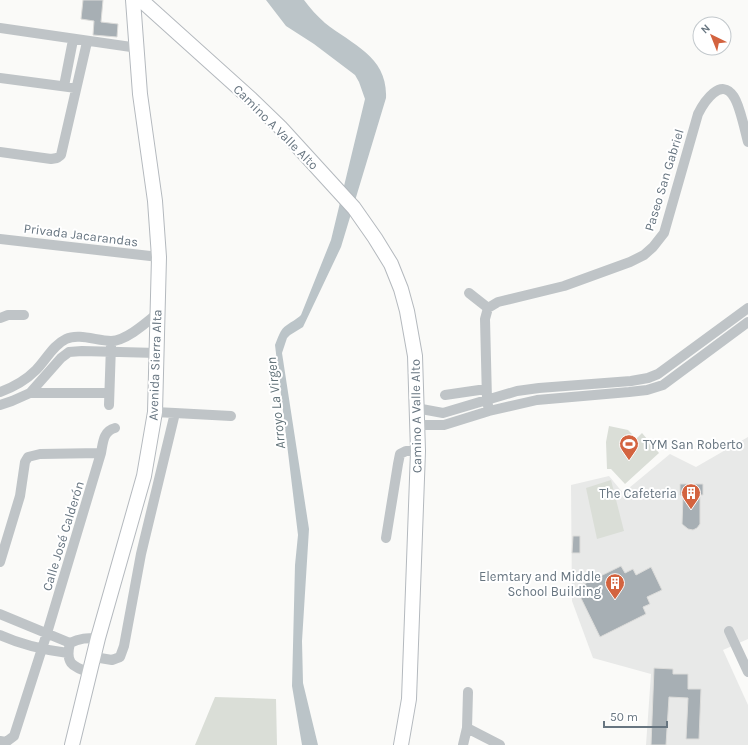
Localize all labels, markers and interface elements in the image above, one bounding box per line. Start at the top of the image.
north arrow [692,16,732,56]
text: N [698,22,713,36]
street label: Camino A Valle Alto [230,81,322,173]
street label: Paseo San Gabriel [641,127,687,233]
street label: Privada Jacarandas [23,221,139,249]
street label: Avenida Sierra Alta [146,309,164,421]
water label: Arroyo La Virgen [263,356,289,450]
street label: Camino A Valle Alto [408,359,424,473]
sports icon: TYM San Roberto [618,433,640,461]
place label: TYM San Roberto [643,437,743,452]
street label: Calle José Calderón [39,479,87,593]
building icon: The Cafeteria [680,482,702,510]
place label: The Cafeteria [599,486,677,501]
place label: Elemtary and Middle School Building [479,569,602,599]
building icon: Elemtary and Middle School Building [604,572,626,600]
scale bar [604,703,667,729]
text: 50 m [610,710,638,724]

